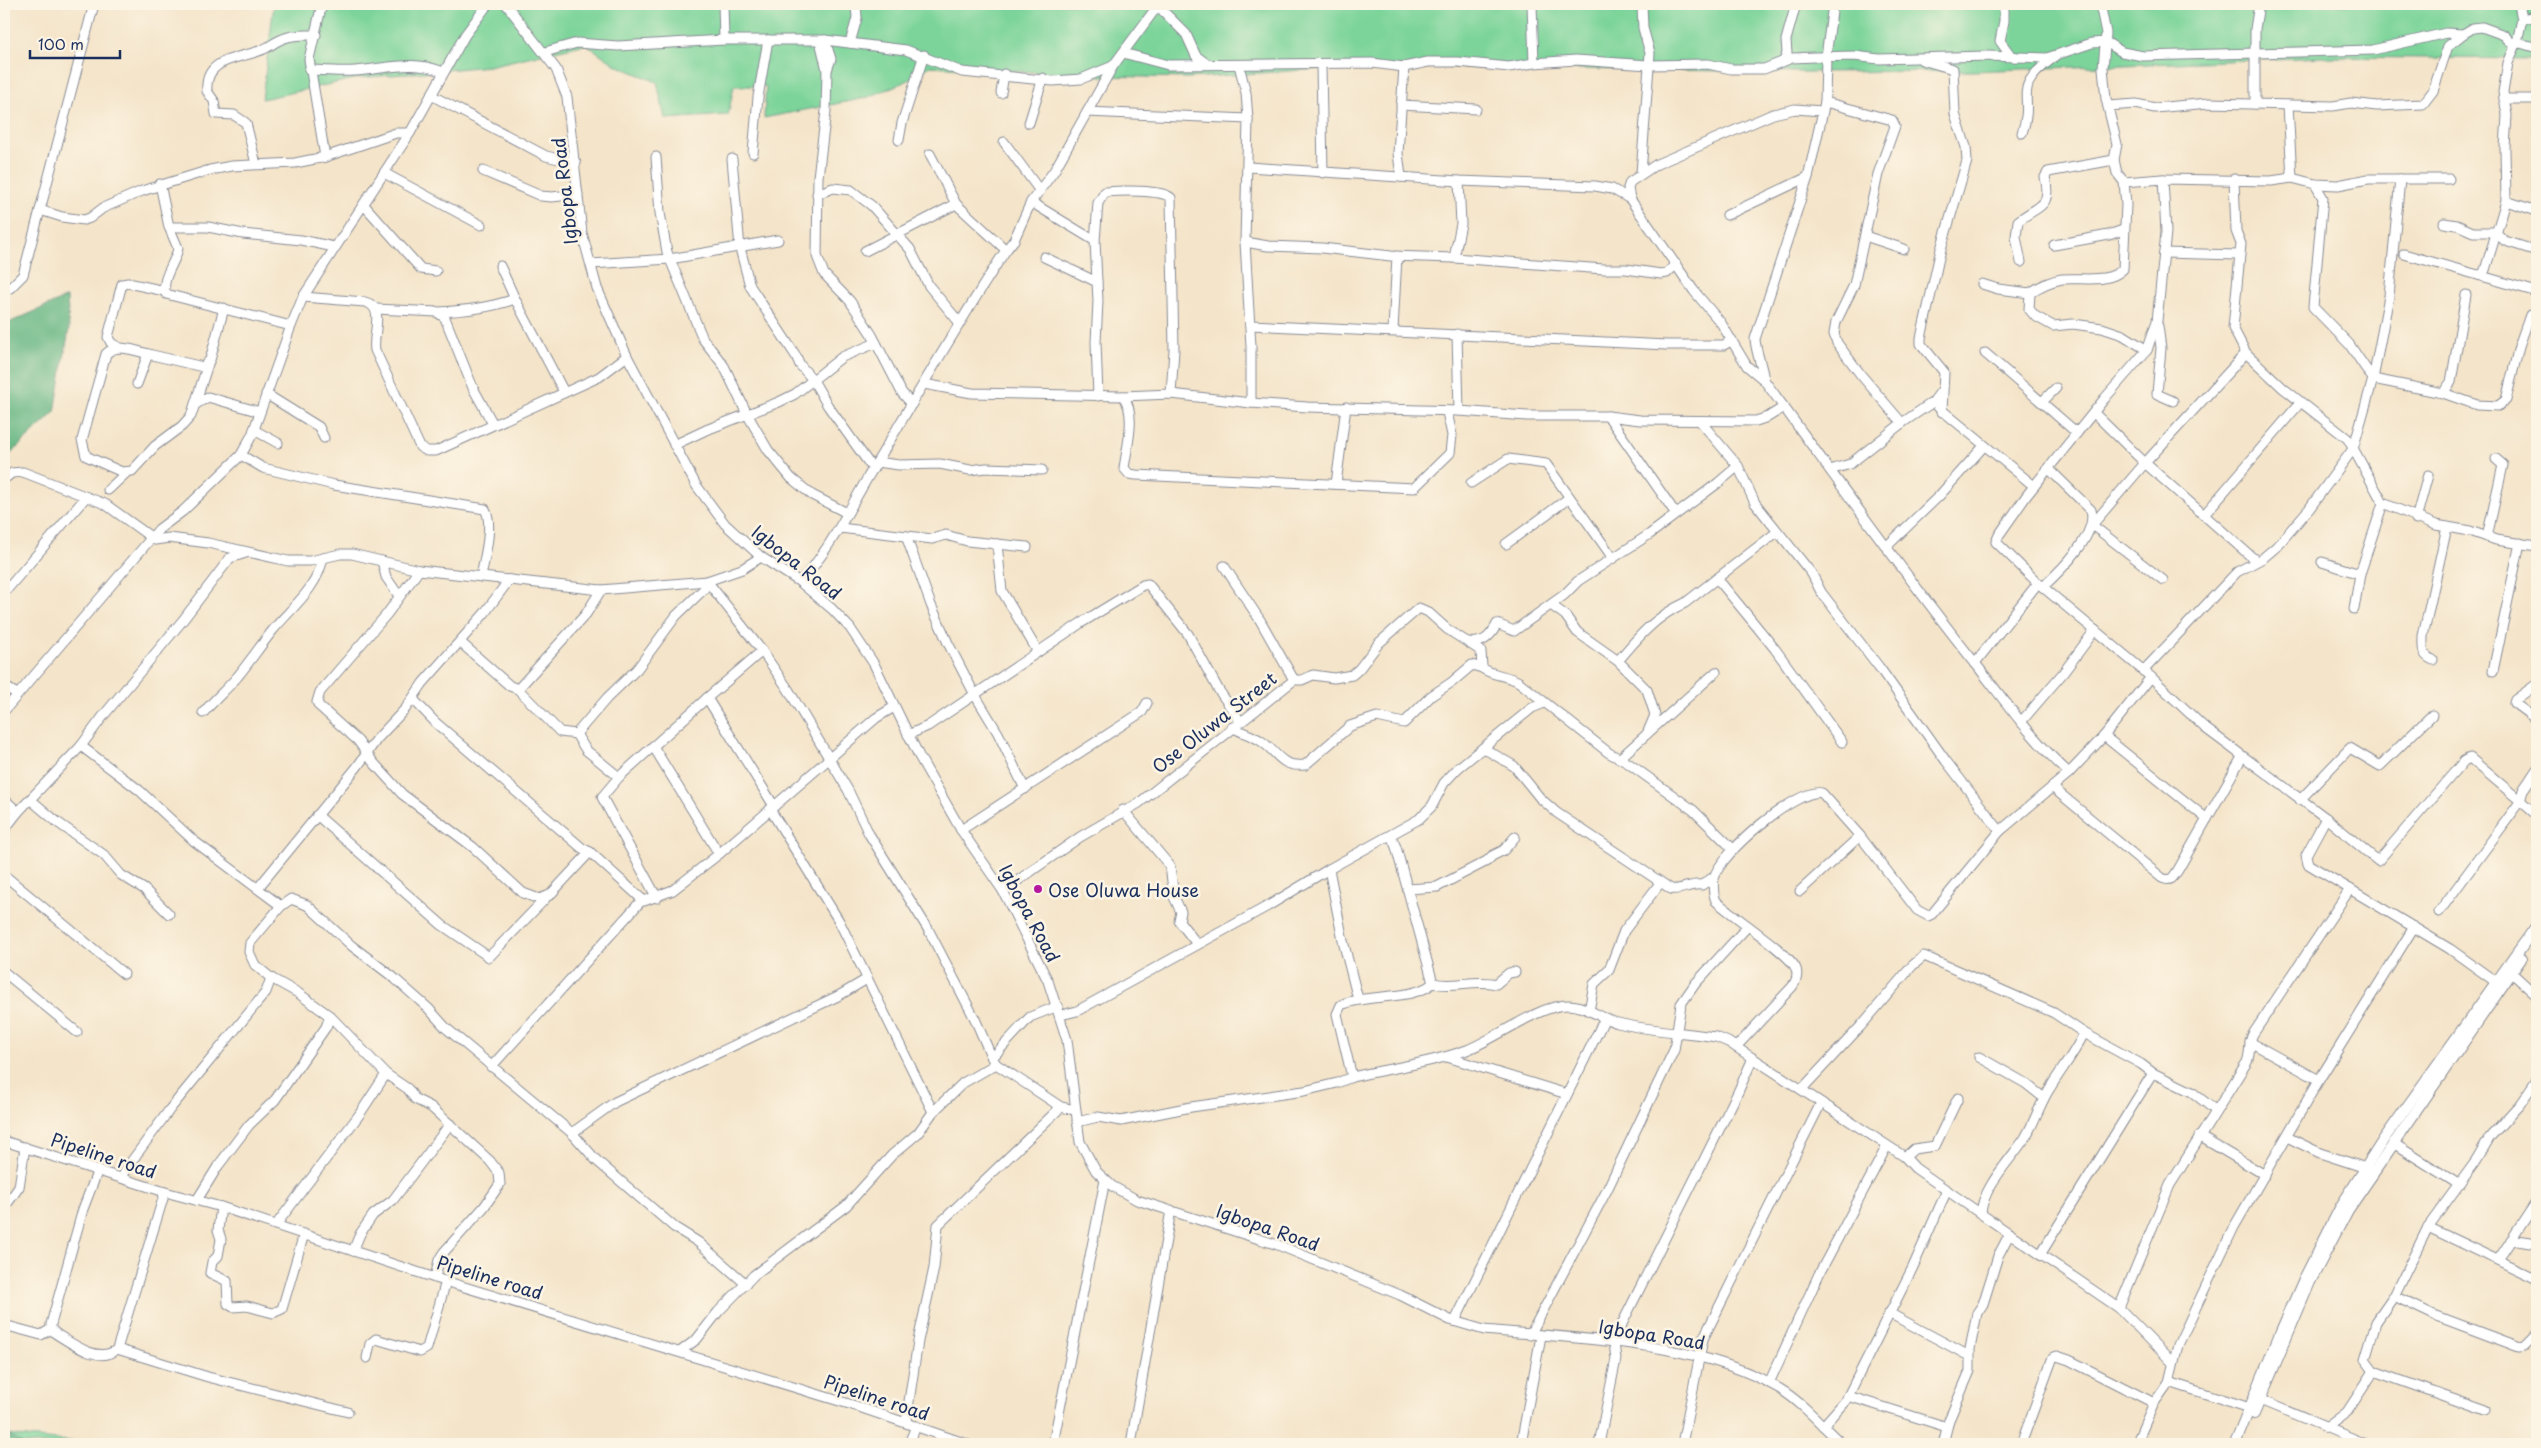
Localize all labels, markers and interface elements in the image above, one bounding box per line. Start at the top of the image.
scale bar [30,28,120,60]
text: 100 m [38,32,84,55]
street label: Igbopa Road [544,136,584,246]
street label: Igbopa Road [746,518,848,606]
street label: Ose Oluwa Street [1146,665,1282,779]
street label: Igbopa Road [993,859,1067,967]
place label: Ose Oluwa House [1048,876,1199,903]
marker: Ose Oluwa House [1032,883,1044,895]
street label: Pipeline road [48,1125,160,1185]
street label: Igbopa Road [1213,1197,1323,1257]
street label: Pipeline road [434,1248,546,1306]
street label: Igbopa Road [1597,1312,1707,1356]
street label: Pipeline road [821,1367,933,1427]

